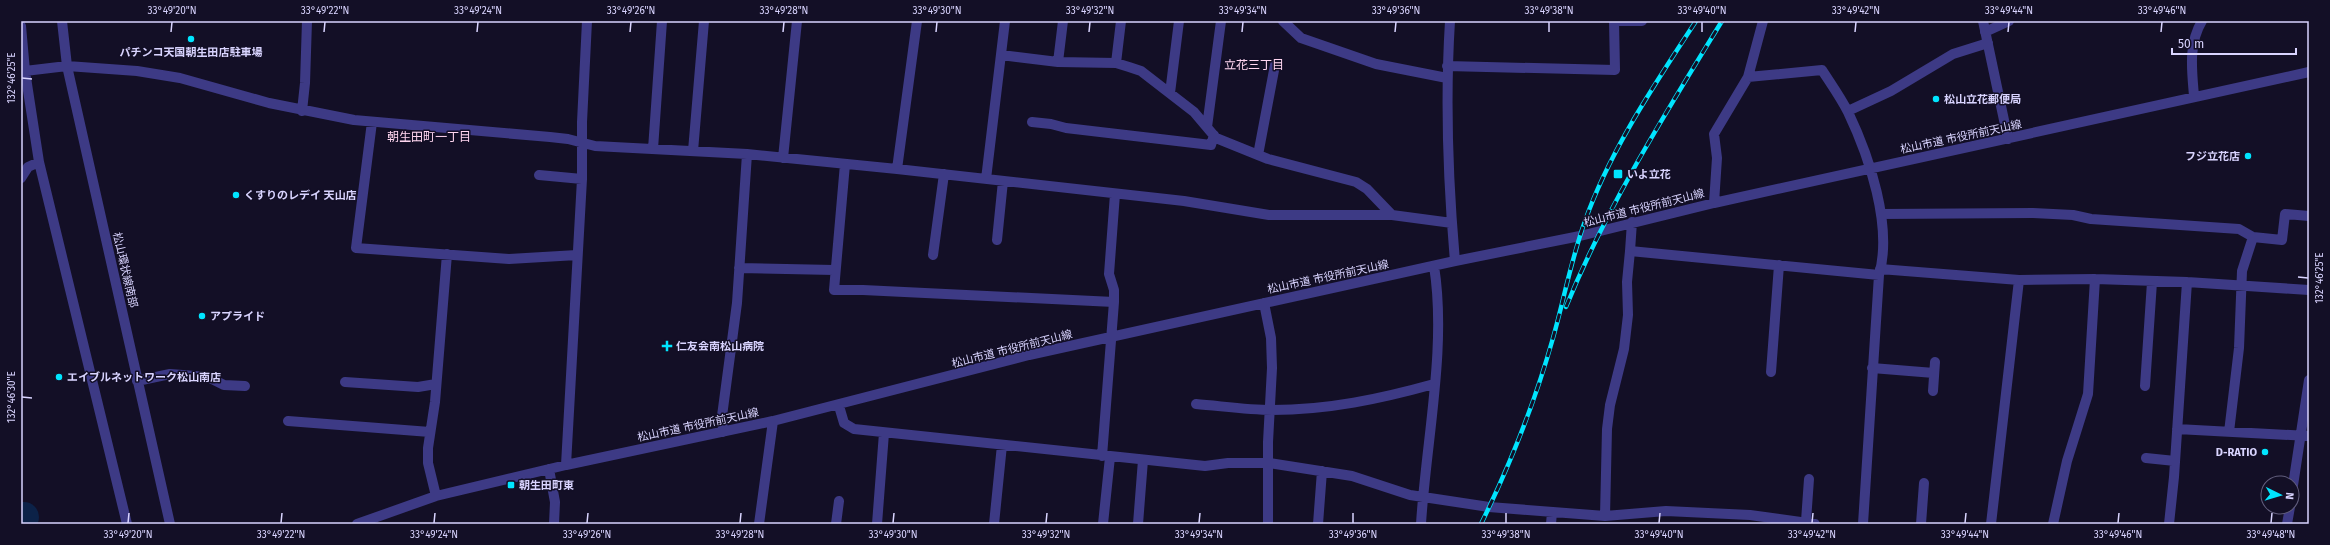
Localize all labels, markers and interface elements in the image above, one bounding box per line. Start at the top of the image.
text: 33°49'20"N [147,5,197,17]
text: 33°49'22"N [301,5,349,17]
text: 33°49'24"N [454,5,502,17]
text: 33°49'26"N [607,5,655,17]
text: 33°49'28"N [760,5,808,17]
text: 33°49'30"N [912,5,962,17]
text: 33°49'32"N [1066,5,1114,17]
text: 33°49'34"N [1219,5,1267,17]
text: 33°49'36"N [1372,5,1420,17]
text: 33°49'38"N [1525,5,1573,17]
text: 33°49'40"N [1678,5,1727,17]
text: 33°49'42"N [1832,5,1880,17]
text: 33°49'44"N [1985,5,2033,17]
text: 33°49'46"N [2138,5,2186,17]
scale bar [2172,30,2296,56]
marker: パチンコ天国朝生田店駐車場 [186,34,196,44]
text: 50 m [2178,37,2204,51]
place label: パチンコ天国朝生田店駐車場 [120,46,263,59]
text: 132°46'25"E [6,52,18,104]
district label: 立花三丁目 [1224,58,1284,72]
place label: 松山立花郵便局 [1944,93,2021,106]
marker: 松山立花郵便局 [1931,94,1941,104]
street label: 松山市道 市役所前天山線 [1899,118,2023,156]
district label: 朝生田町一丁目 [387,130,471,144]
place label: フジ立花店 [2185,150,2240,163]
marker: フジ立花店 [2243,151,2253,161]
marker: いよ立花 [1612,168,1624,180]
place label: いよ立花 [1627,168,1671,181]
street label: 松山市道 市役所前天山線 [1582,187,1706,229]
place label: くすりのレデイ 天山店 [244,189,357,202]
marker: くすりのレデイ 天山店 [231,190,241,200]
street label: 松山環状線南部 [110,231,140,309]
text: 132°46'25"E [2314,252,2326,304]
street label: 松山市道 市役所前天山線 [1266,258,1390,296]
place label: アプライド [210,310,265,323]
marker: アプライド [197,311,207,321]
street label: 松山市道 市役所前天山線 [950,328,1074,370]
marker: 仁友会南松山病院 [661,340,673,352]
place label: 仁友会南松山病院 [676,340,764,353]
text: 132°46'30"E [6,371,18,423]
place label: エイブルネットワーク松山南店 [67,371,221,384]
marker: エイブルネットワーク松山南店 [54,372,64,382]
street label: 松山市道 市役所前天山線 [636,406,760,444]
place label: D-RATIO [2216,446,2257,459]
marker: D-RATIO [2260,447,2270,457]
north arrow [2260,475,2300,515]
place label: 朝生田町東 [519,479,574,492]
marker: 朝生田町東 [506,480,516,490]
text: N [2283,492,2296,500]
text: 33°49'20"N [103,529,153,541]
text: 33°49'22"N [257,529,305,541]
text: 33°49'24"N [410,529,458,541]
text: 33°49'26"N [563,529,611,541]
text: 33°49'28"N [716,529,764,541]
text: 33°49'30"N [868,529,918,541]
text: 33°49'32"N [1022,529,1070,541]
text: 33°49'34"N [1175,529,1223,541]
text: 33°49'36"N [1329,529,1377,541]
text: 33°49'38"N [1482,529,1530,541]
text: 33°49'40"N [1635,529,1684,541]
text: 33°49'42"N [1788,529,1836,541]
text: 33°49'44"N [1941,529,1989,541]
text: 33°49'46"N [2094,529,2142,541]
text: 33°49'48"N [2247,529,2295,541]

